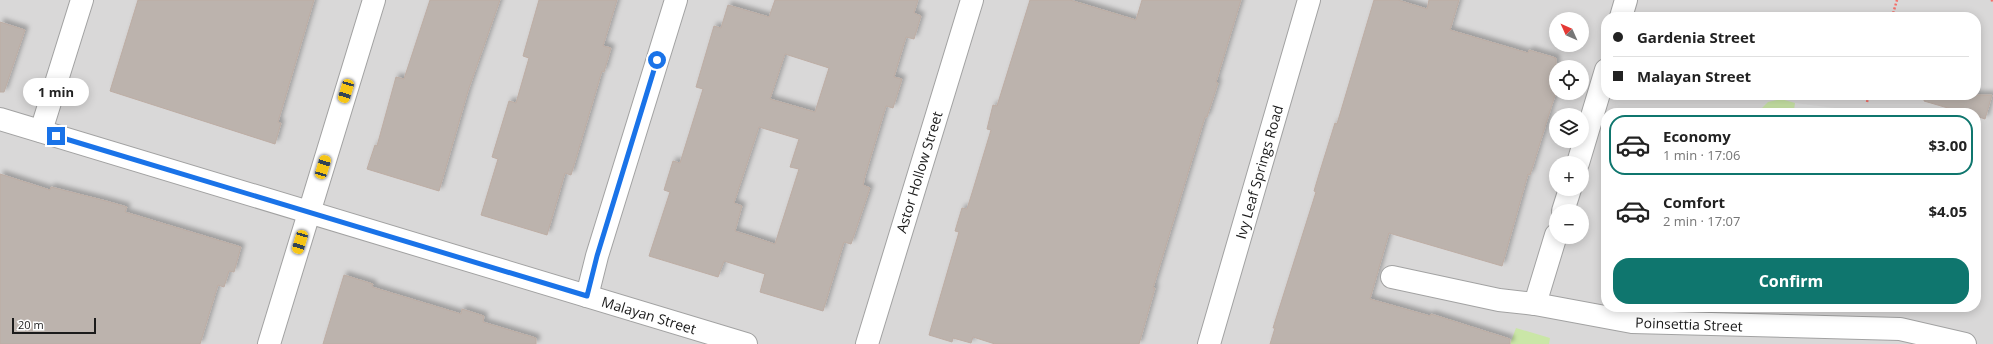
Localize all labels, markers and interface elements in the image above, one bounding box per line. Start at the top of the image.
north arrow [1549,12,1589,52]
map controls [1549,12,1589,244]
text: Gardenia Street [1637,27,1755,47]
route start [648,51,666,69]
button: locate [1549,60,1589,100]
text: Malayan Street [1637,66,1751,86]
callout: 1 min [23,78,89,106]
car [337,78,355,104]
text: 1 min [38,83,74,101]
street label: Ivy Leaf Springs Road [1231,103,1287,241]
button: layers [1549,108,1589,148]
street label: Astor Hollow Street [891,109,947,235]
text: Economy [1663,126,1731,146]
route end [47,127,65,145]
icon: car [1615,127,1651,163]
text: $3.00 [1928,135,1967,155]
text: 1 min · 17:06 [1663,146,1740,164]
car [314,154,332,180]
button: + [1549,156,1589,196]
text: Comfort [1663,192,1725,212]
icon: car [1615,193,1651,229]
text: $4.05 [1928,201,1967,221]
button: − [1549,204,1589,244]
text: 2 min · 17:07 [1663,212,1740,230]
car [291,229,309,255]
button: Confirm [1613,258,1969,304]
street label: Malayan Street [599,292,699,338]
street label: Poinsettia Street [1635,313,1743,335]
scale bar [12,316,96,335]
text: 20 m [18,317,44,332]

